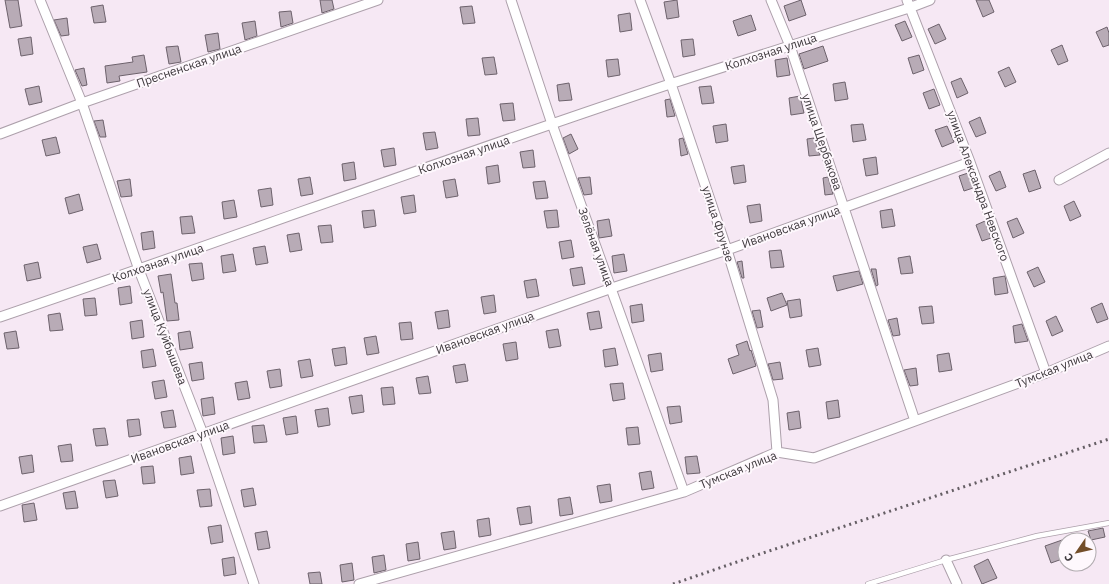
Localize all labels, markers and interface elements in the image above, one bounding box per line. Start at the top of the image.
street label: Колхозная улица [723,29,819,73]
street label: Пресненская улица [134,40,244,91]
street label: улица Щербакова [799,92,846,193]
street label: улица Александра Невского [944,108,1013,263]
street label: Колхозная улица [416,132,512,177]
street label: улица Фрунзе [699,184,738,264]
street label: Ивановская улица [740,202,843,251]
street label: Зелёная улица [575,205,618,289]
street label: Колхозная улица [110,240,206,285]
street label: улица Куйбышева [140,287,191,387]
street label: Ивановская улица [434,308,537,357]
street label: Тумская улица [1013,346,1095,391]
street label: Ивановская улица [129,417,232,466]
street label: Тумская улица [697,447,779,492]
north arrow [1057,532,1097,572]
text: С [1061,551,1077,564]

